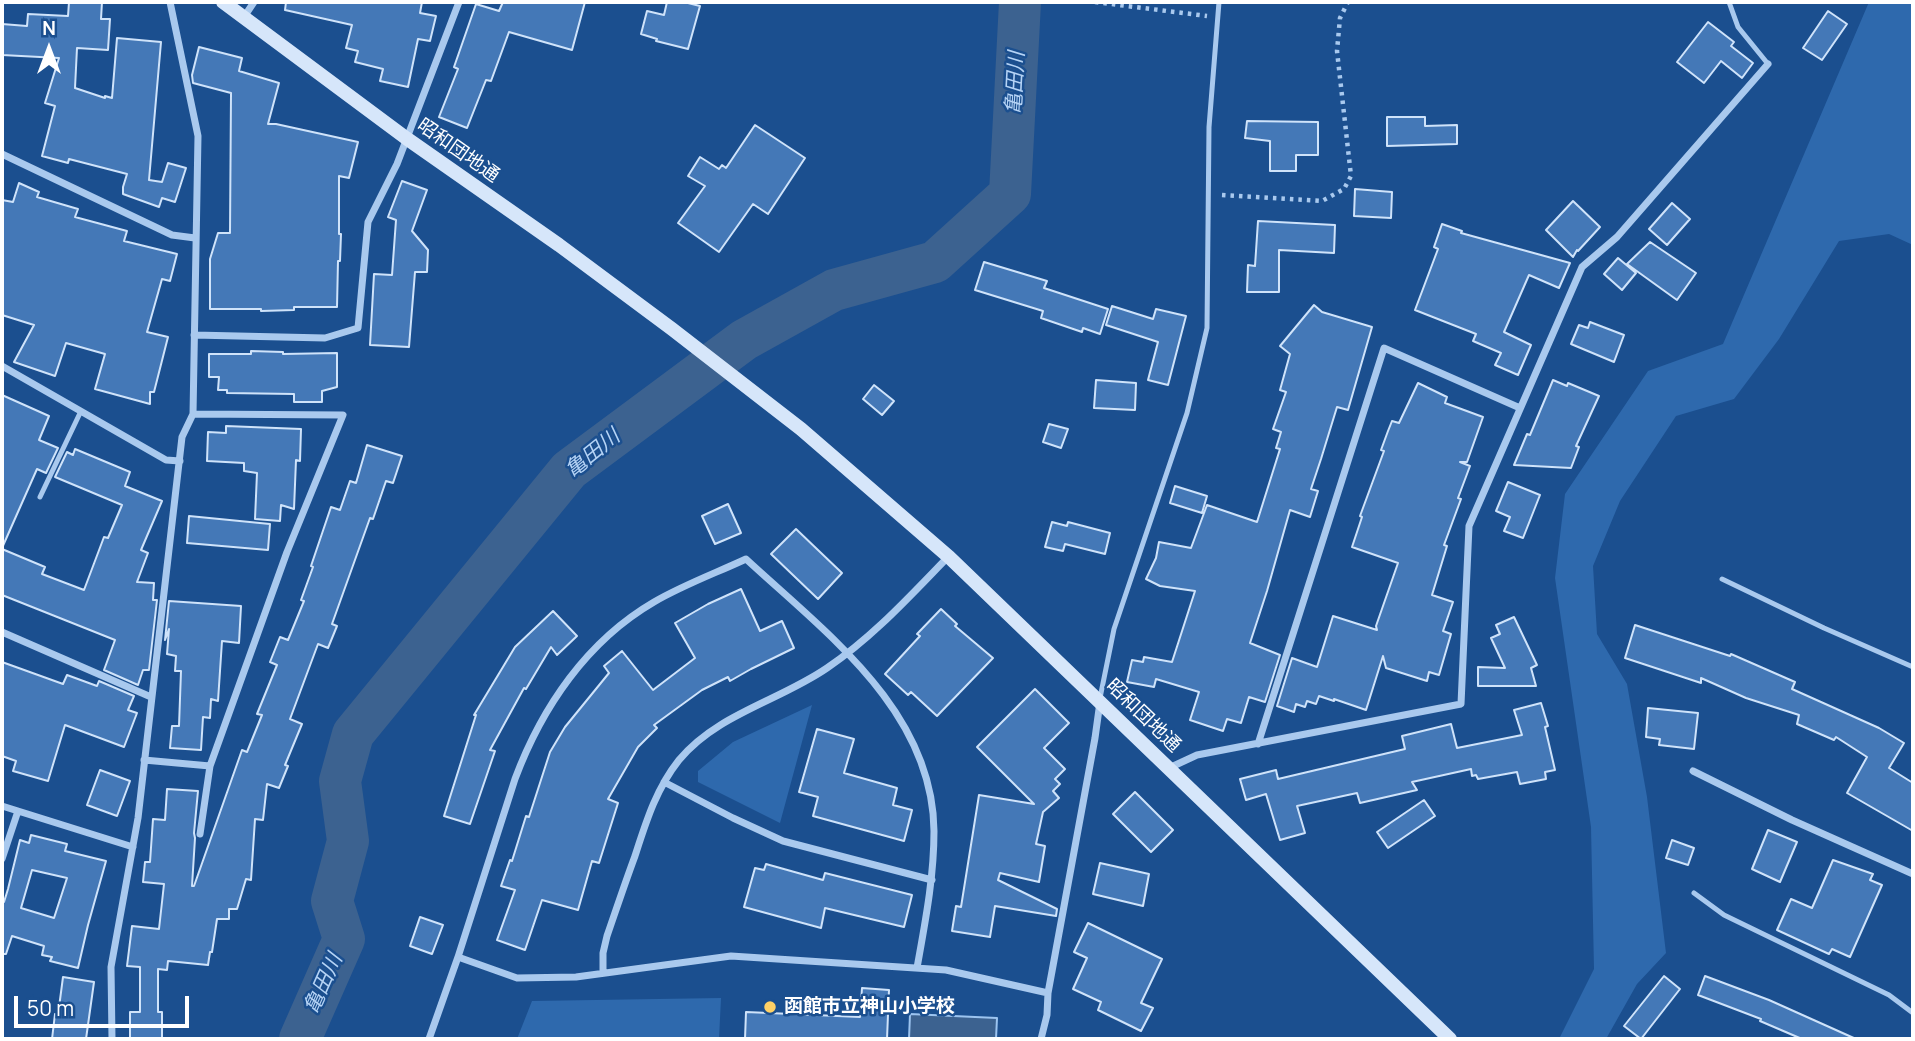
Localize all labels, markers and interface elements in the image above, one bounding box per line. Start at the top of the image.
north arrow [14,14,84,84]
text: N [42,15,56,41]
water label: 亀田川 [1002,51,1030,115]
street label: 昭和団地通 [413,114,503,188]
water label: 亀田川 [561,424,625,484]
street label: 昭和団地通 [1101,675,1185,757]
water label: 亀田川 [300,950,348,1018]
scale bar [18,982,192,1026]
text: 50 m [27,994,74,1022]
place label: 函館市立神山小学校 [784,996,955,1018]
marker: 函館市立神山小学校 [762,999,778,1015]

